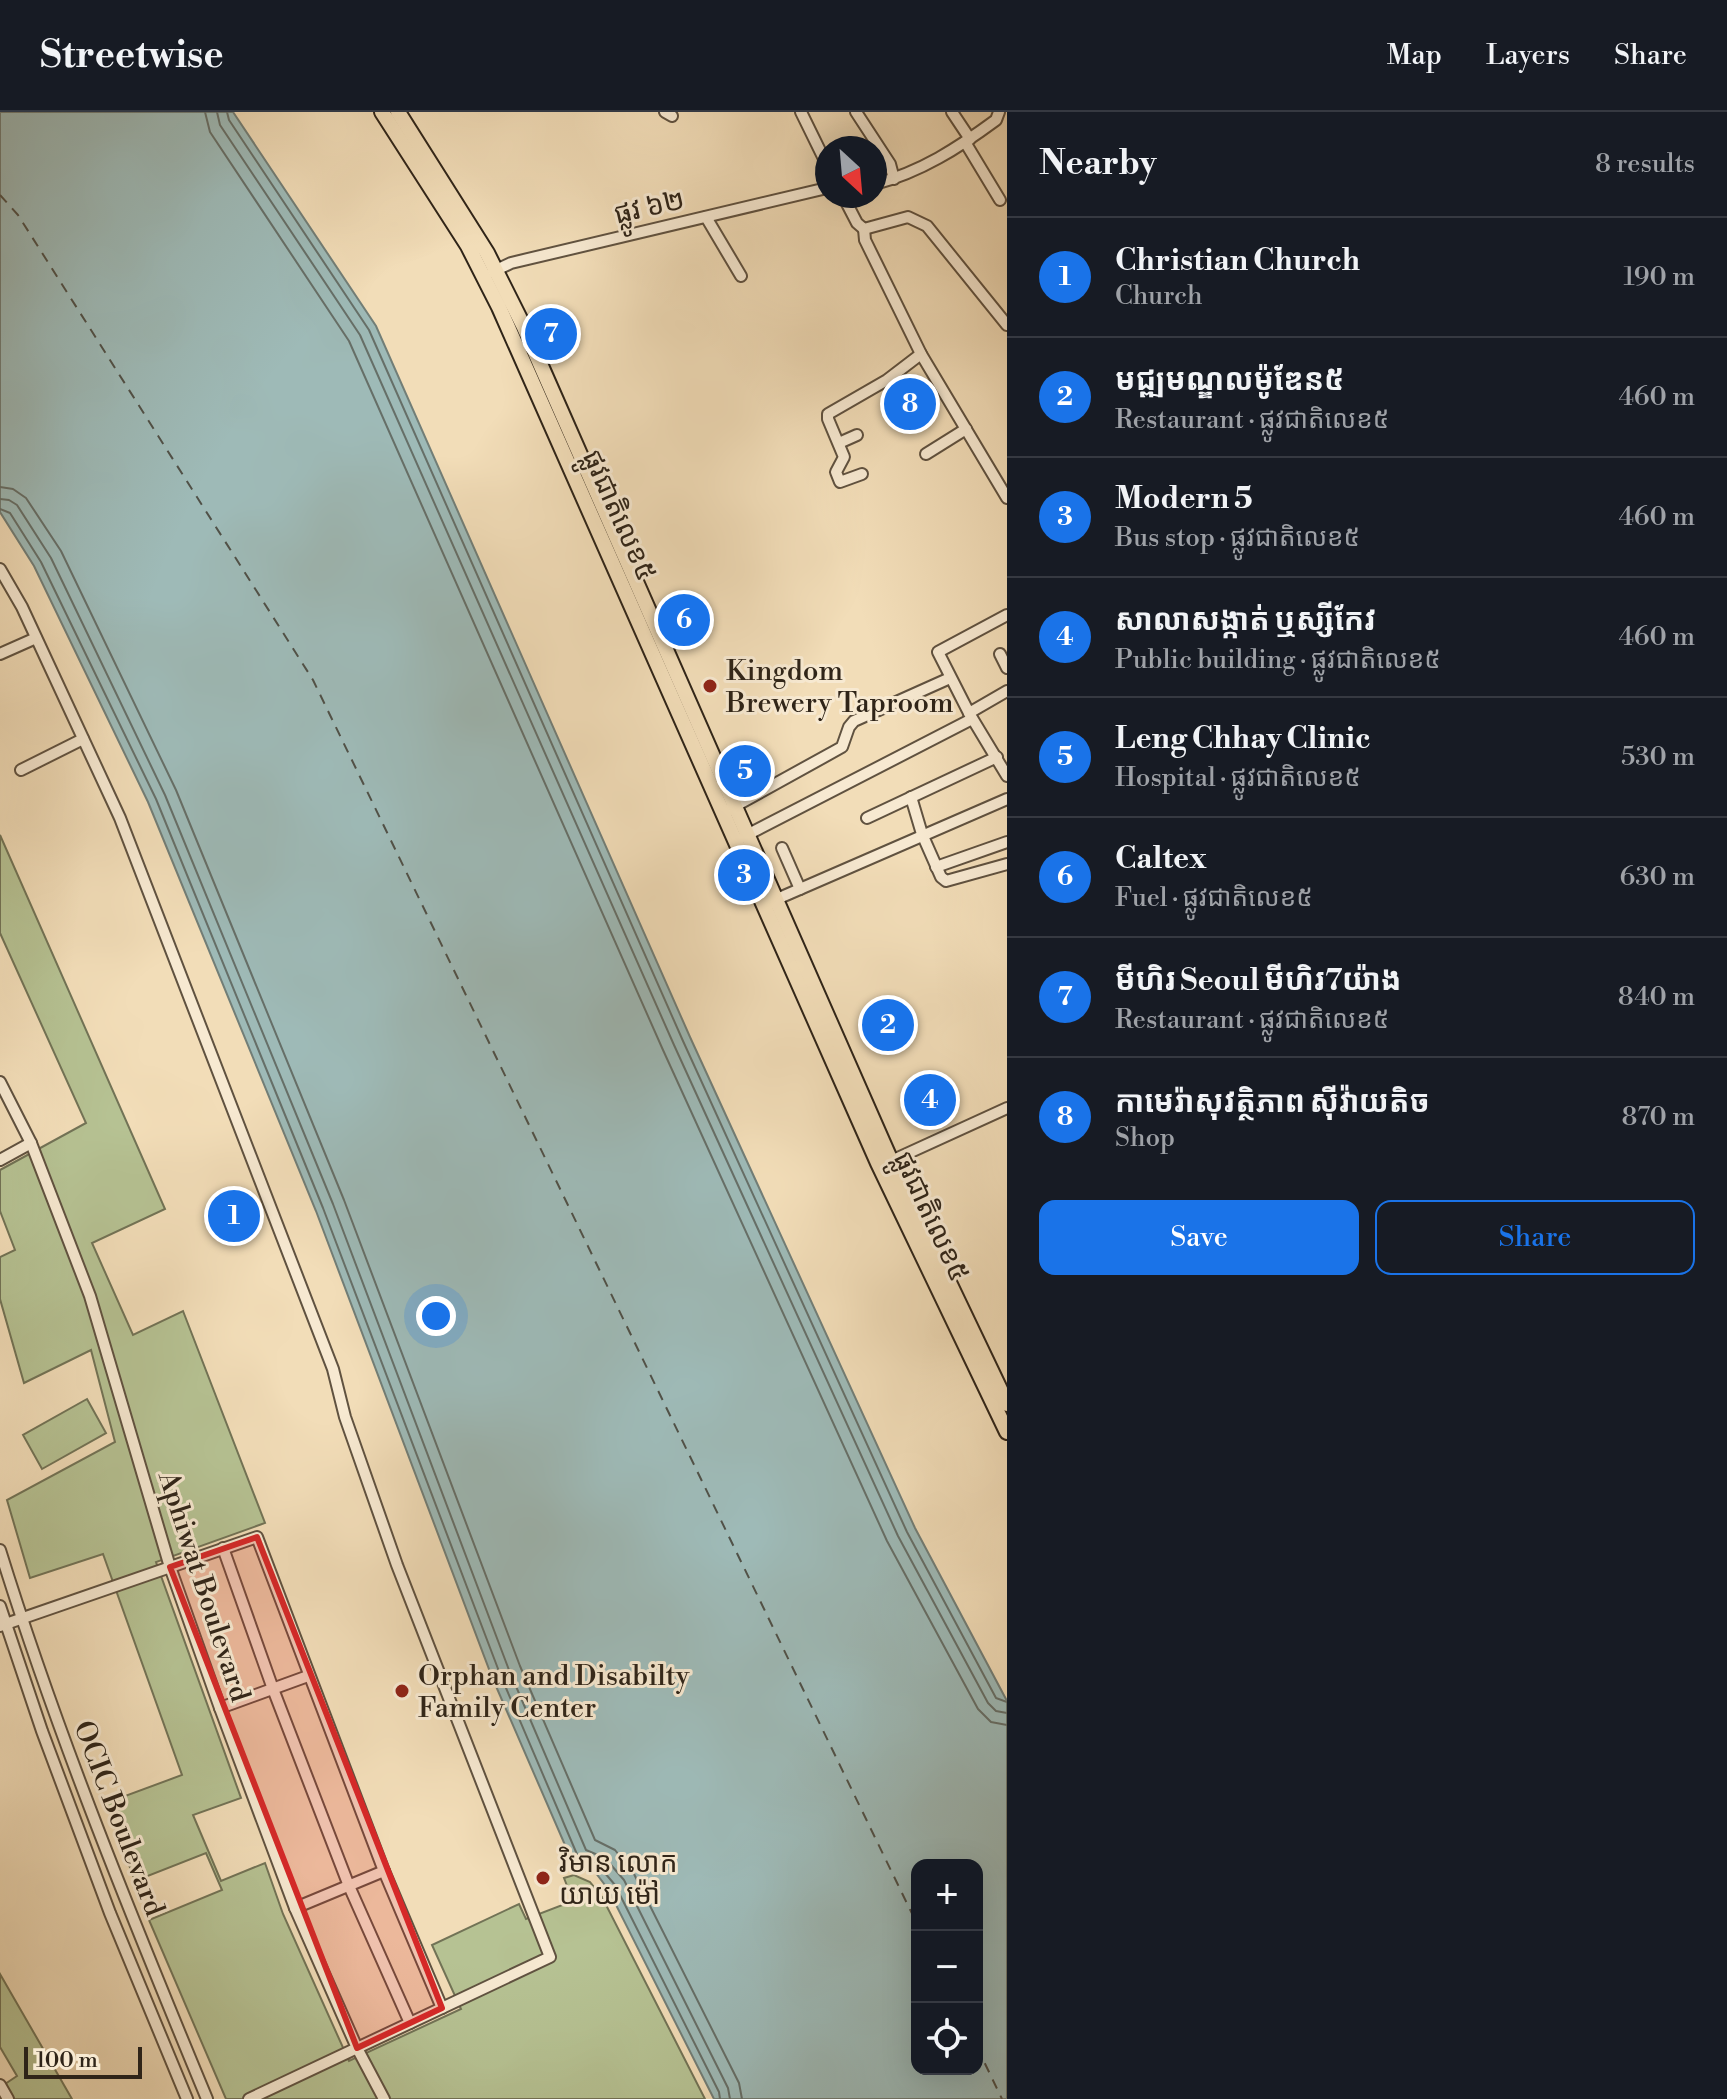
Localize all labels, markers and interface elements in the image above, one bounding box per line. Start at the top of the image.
text: Streetwise [40,32,224,79]
text: Map [1387,38,1442,73]
text: Layers [1486,38,1570,73]
text: Share [1614,38,1687,73]
north arrow [815,136,887,208]
text: Nearby [1039,143,1157,185]
text: 8 results [1595,148,1695,180]
street label: ផ្លូវ ៦២ [611,182,690,239]
text: Christian Church [1115,242,1360,280]
text: 1 [1059,261,1071,293]
text: 190 m [1624,261,1695,293]
text: Church [1115,280,1203,312]
pin: 7 [525,304,577,364]
text: មជ្ឍមណ្ឌលម៉ូឌែន៥ [1115,362,1344,400]
pin: 8 [884,374,936,434]
text: 2 [1057,381,1073,413]
text: 460 m [1618,381,1695,413]
text: Restaurant · ផ្លូវជាតិលេខ៥ [1115,404,1389,436]
street label: ផ្លូវជាតិលេខ៥ [568,444,663,589]
text: Modern 5 [1115,480,1253,518]
text: 3 [1057,501,1073,533]
text: 460 m [1618,501,1695,533]
text: Bus stop · ផ្លូវជាតិលេខ៥ [1115,522,1360,554]
pin: 6 [658,590,710,650]
text: សាលាសង្កាត់ ឬស្សីកែវ [1115,602,1376,640]
text: 4 [1056,621,1074,653]
text: 460 m [1618,621,1695,653]
text: Public building · ផ្លូវជាតិលេខ៥ [1115,644,1441,676]
place label: Kingdom Brewery Taproom [725,654,954,721]
marker: Kingdom Brewery Taproom [701,677,719,695]
text: Leng Chhay Clinic [1115,720,1371,758]
pin: 5 [719,741,771,801]
text: 5 [1057,741,1073,773]
text: 530 m [1621,741,1695,773]
text: Hospital · ផ្លូវជាតិលេខ៥ [1115,762,1361,794]
text: Caltex [1115,840,1207,878]
pin: 3 [718,845,770,905]
text: 6 [1057,861,1073,893]
text: 630 m [1620,861,1695,893]
text: Fuel · ផ្លូវជាតិលេខ៥ [1115,882,1313,914]
text: មីហិរ Seoul មីហិរ7យ៉ាង [1115,962,1401,1000]
text: 7 [1057,981,1073,1013]
text: 840 m [1618,981,1695,1013]
pin: 2 [862,995,914,1055]
text: Restaurant · ផ្លូវជាតិលេខ៥ [1115,1004,1389,1036]
pin: 4 [904,1070,956,1130]
text: កាមេរ៉ាសុវត្ថិភាព ស៊ីវ៉ាយតិច [1115,1084,1430,1122]
text: 8 [1057,1101,1073,1133]
text: 870 m [1622,1101,1695,1133]
text: Shop [1115,1122,1175,1154]
street label: ផ្លូវជាតិលេខ៥ [879,1146,976,1290]
pin: 1 [208,1186,260,1246]
button: Save [1039,1200,1359,1275]
button: Share [1375,1200,1695,1275]
your location [416,1296,456,1336]
street label: Aphiwat Boulevard [150,1466,257,1706]
place label: Orphan and Disabilty Family Center [418,1659,690,1726]
marker: Orphan and Disabilty Family Center [393,1682,411,1700]
street label: OCIC Boulevard [65,1716,172,1921]
place label: វិមាន លោក យាយ ម៉ៅ [559,1846,677,1913]
map controls [911,1859,983,2075]
button: + [911,1859,983,1931]
marker: វិមាន លោក យាយ ម៉ៅ [534,1869,552,1887]
button: − [911,1931,983,2003]
button: locate [911,2003,983,2075]
scale bar [24,2043,142,2079]
text: 100 m [36,2047,98,2074]

